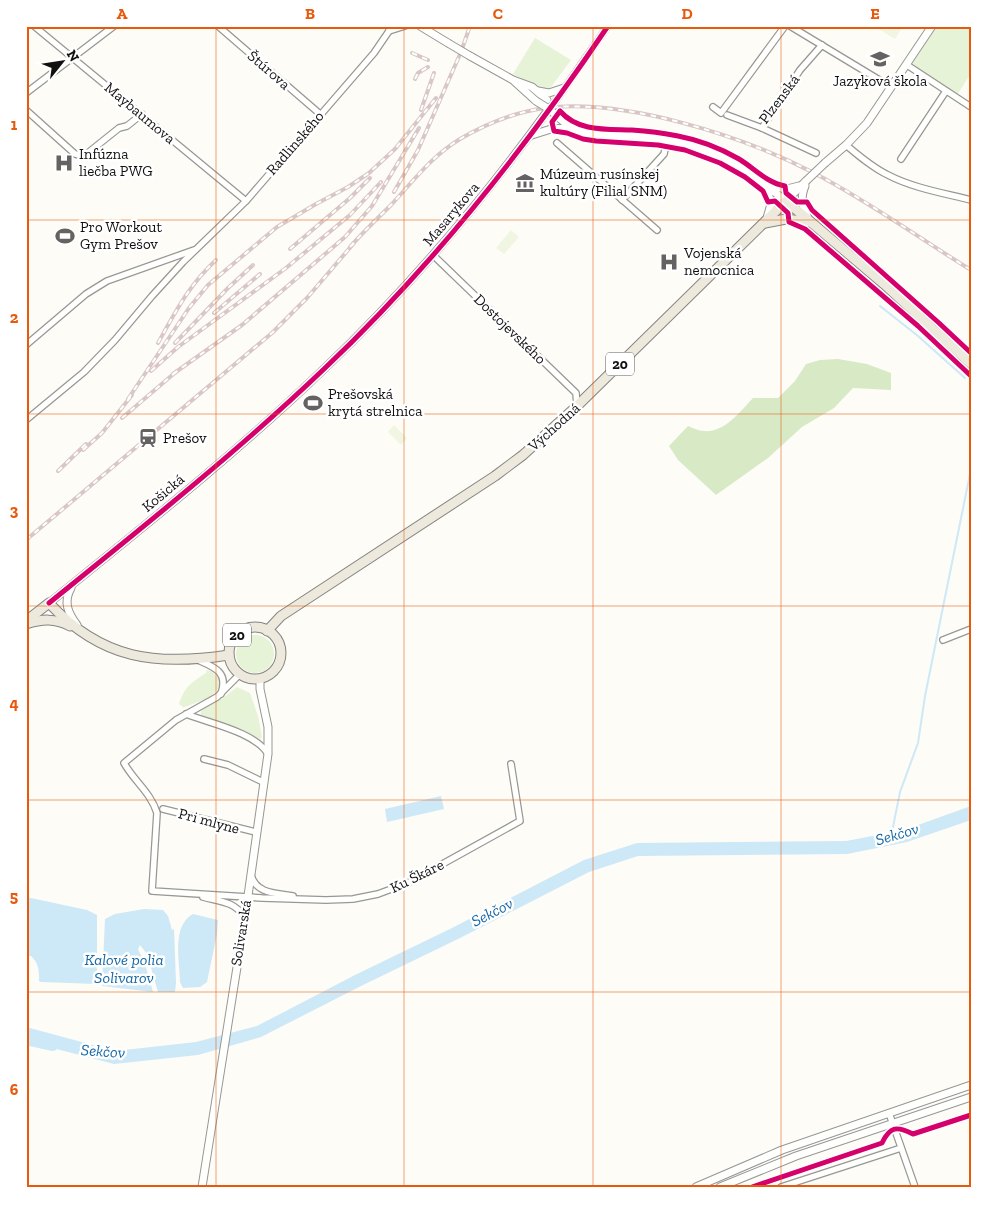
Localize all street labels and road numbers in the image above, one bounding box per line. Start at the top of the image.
street label: Štúrova [244,47,294,93]
street label: Plzenská [755,71,803,127]
street label: Maybaumova [101,78,179,148]
street label: Radlinského [262,107,328,179]
street label: Masarykova [419,178,483,250]
street label: Dostojevského [470,290,550,368]
road number: 20 [606,352,634,376]
street label: Východná [524,399,584,456]
street label: Košická [138,470,188,516]
road number: 20 [223,624,251,646]
street label: Pri mlyne [176,804,242,838]
street label: Ku Škáre [387,855,447,897]
street label: Solivarská [227,899,255,967]

